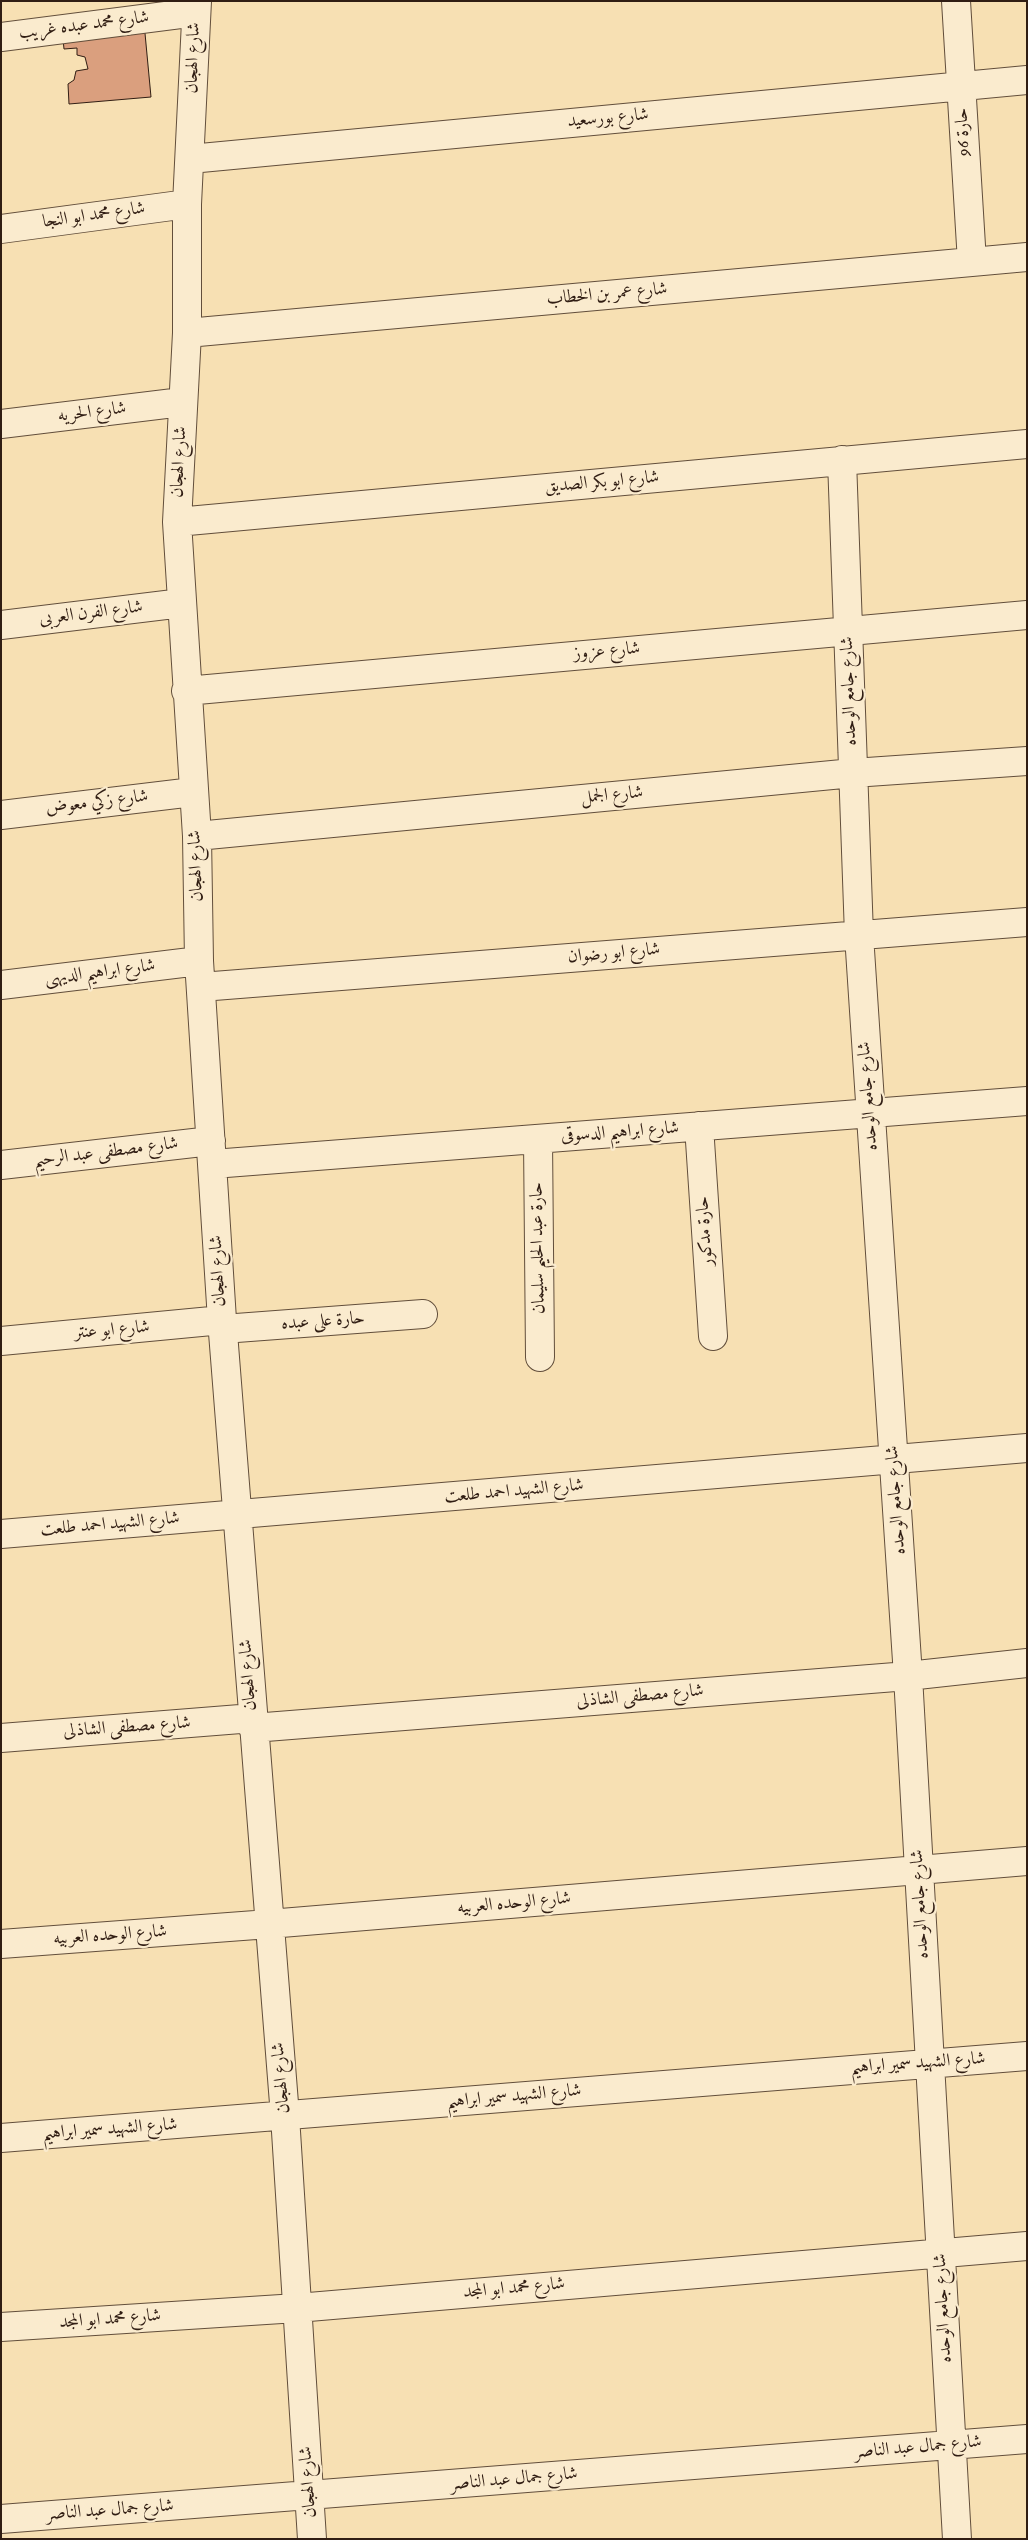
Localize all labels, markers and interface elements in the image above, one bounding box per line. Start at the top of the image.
street label: شارع محمد عبده غريب [18,7,150,45]
street label: شارع الهجان [182,22,206,94]
street label: شارع بورسعيد [566,105,650,133]
street label: حارة 96 [952,107,976,157]
street label: شارع محمد ابو النجا [41,198,147,234]
street label: شارع عمر بن الخطاب [546,279,668,311]
street label: شارع الحريه [56,398,128,428]
street label: شارع الهجان [167,426,193,498]
street label: شارع ابو بكر الصديق [544,467,660,499]
street label: شارع الفرن العربى [38,597,144,631]
street label: شارع جامع الوحده [837,636,863,746]
street label: شارع عزوز [573,638,641,666]
street label: شارع الجمل [580,783,644,809]
street label: شارع زكي معوض [45,786,149,820]
street label: شارع الهجان [185,830,209,902]
street label: شارع ابو رضوان [567,939,661,969]
street label: شارع ابراهيم الديهى [43,955,157,991]
street label: شارع جامع الوحده [854,1041,884,1151]
street label: شارع ابراهيم الدسوقى [560,1118,680,1148]
street label: شارع مصطفى عبد الرحيم [32,1133,180,1173]
street label: حارة عبد الحليم سليمان [527,1182,551,1314]
street label: حارة مدكور [693,1195,719,1267]
street label: شارع الهجان [206,1235,232,1307]
street label: حارة على عبده [280,1308,366,1336]
street label: شارع ابو عنتر [73,1317,151,1345]
street label: شارع جامع الوحده [882,1445,912,1555]
street label: شارع الشهيد احمد طلعت [443,1475,585,1509]
street label: شارع الشهيد احمد طلعت [39,1508,181,1542]
street label: شارع الهجان [236,1639,262,1711]
street label: شارع مصطفى الشاذلى [575,1681,705,1713]
street label: شارع مصطفى الشاذلى [63,1713,191,1743]
street label: شارع جامع الوحده [907,1849,935,1959]
street label: شارع الوحده العربيه [456,1888,572,1920]
street label: شارع الوحده العربيه [52,1921,168,1951]
street label: شارع الهجان [268,2041,296,2115]
street label: شارع الشهيد سمير ابراهيم [850,2049,986,2079]
street label: شارع الشهيد سمير ابراهيم [446,2080,582,2114]
street label: شارع الشهيد سمير ابراهيم [42,2115,178,2145]
street label: شارع جامع الوحده [930,2253,958,2363]
street label: شارع محمد ابو المجد [462,2274,566,2304]
street label: شارع محمد ابو المجد [58,2306,162,2334]
street label: شارع جمال عبد الناصر [853,2432,983,2464]
street label: شارع الهجان [296,2446,322,2518]
street label: شارع جمال عبد الناصر [449,2464,579,2496]
street label: شارع جمال عبد الناصر [46,2496,174,2526]

